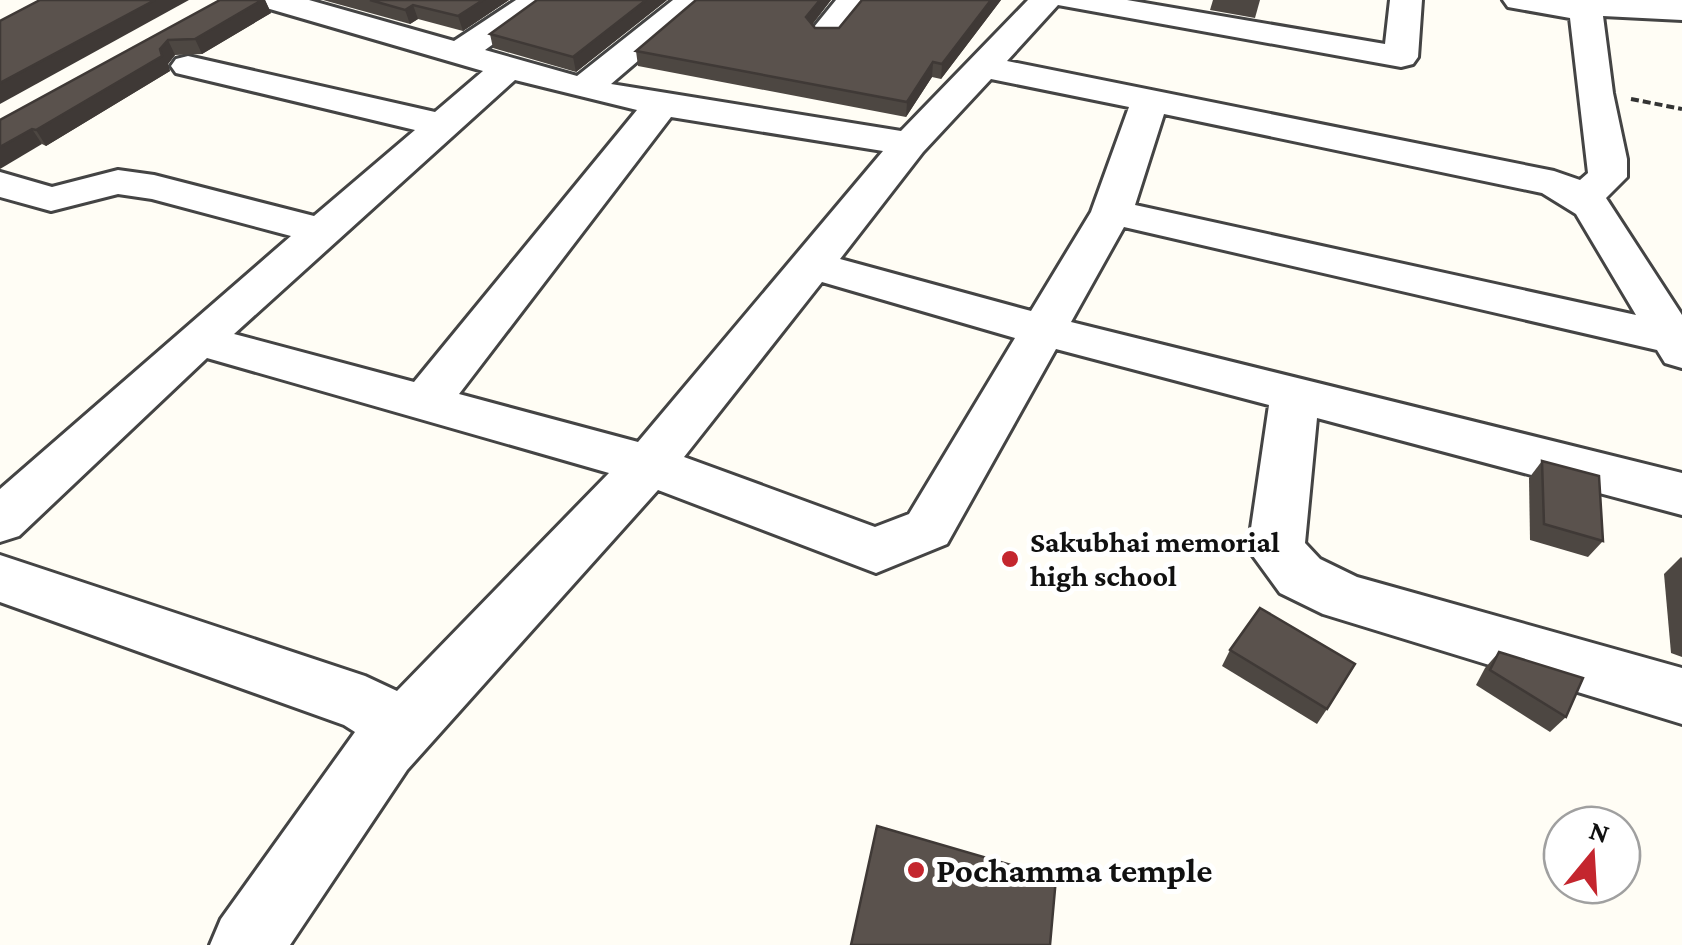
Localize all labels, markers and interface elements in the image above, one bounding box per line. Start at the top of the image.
place label: Sakubhai memorial high school [1030,525,1280,592]
marker: Sakubhai memorial high school [999,548,1021,570]
north arrow [1542,805,1642,905]
text: N [1586,814,1613,849]
place label: Pochamma temple [936,851,1213,890]
marker: Pochamma temple [905,859,927,881]

